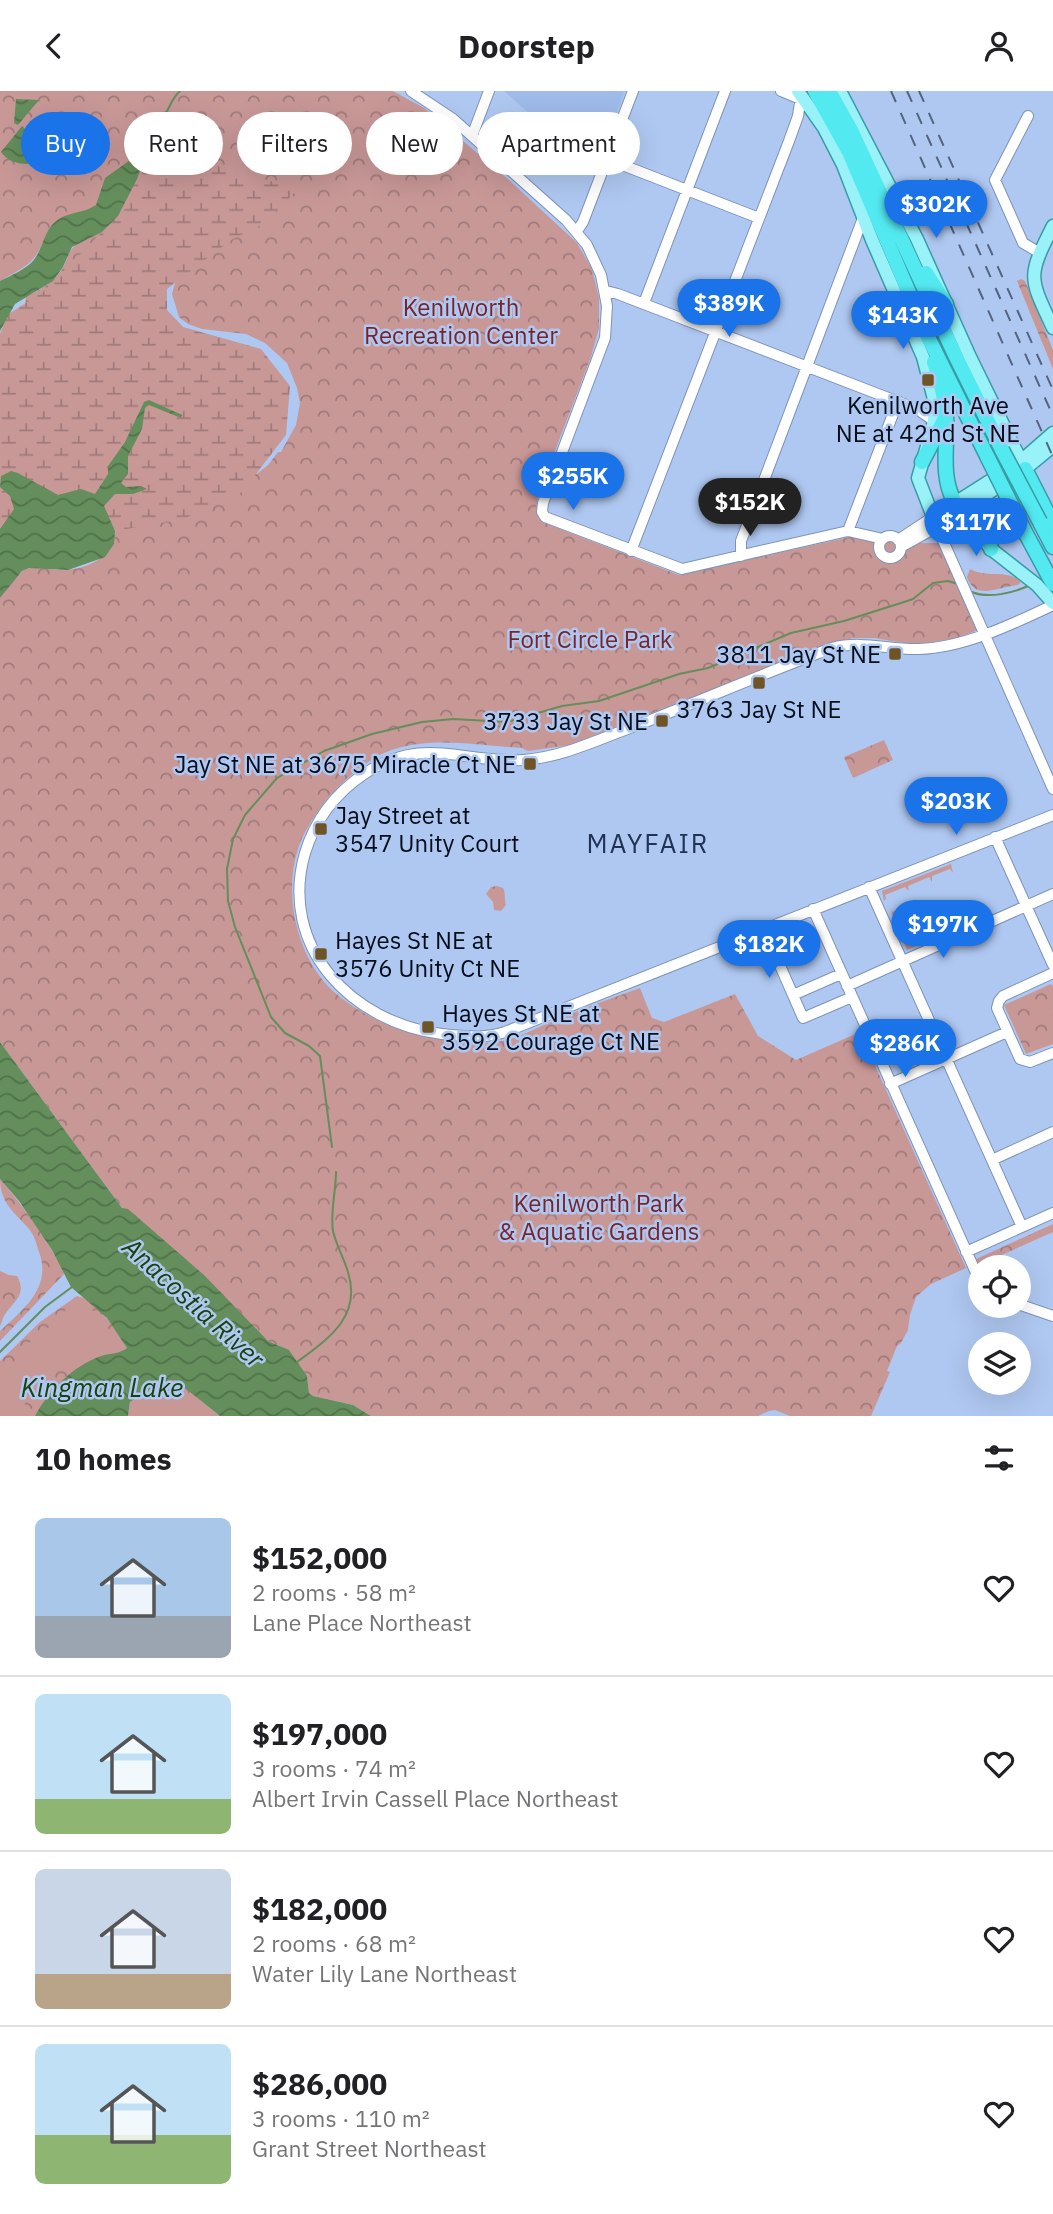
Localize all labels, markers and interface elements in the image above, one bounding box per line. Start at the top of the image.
text: Doorstep [458,25,595,67]
icon: back [35,27,73,65]
icon: person [980,27,1018,65]
chip: Buy [21,112,110,175]
chip: Rent [124,112,223,175]
chip: Filters [237,112,352,175]
chip: New [366,112,463,175]
chip: Apartment [477,112,640,175]
pin: $302K [887,181,985,240]
text: $302K [900,188,972,218]
pin: $389K [680,279,778,339]
text: $389K [693,287,765,317]
park label: Kenilworth Recreation Center [364,291,558,351]
pin: $143K [854,292,952,351]
text: $143K [867,299,939,329]
marker: Kenilworth Ave NE at 42nd St NE [920,372,936,388]
place label: Kenilworth Ave NE at 42nd St NE [836,389,1020,449]
pin: $255K [524,453,622,512]
text: $255K [537,460,609,490]
pin: $152K [701,479,799,538]
text: $152K [714,486,786,516]
pin: $117K [927,498,1025,558]
text: $117K [940,506,1012,536]
park label: Fort Circle Park [508,623,673,655]
place label: 3811 Jay St NE [716,638,881,670]
marker: 3811 Jay St NE [887,646,903,662]
marker: 3763 Jay St NE [751,675,767,691]
place label: 3763 Jay St NE [677,693,841,725]
place label: 3733 Jay St NE [483,705,648,737]
marker: 3733 Jay St NE [654,713,670,729]
place label: Jay St NE at 3675 Miracle Ct NE [174,748,516,780]
marker: Jay St NE at 3675 Miracle Ct NE [522,756,538,772]
pin: $203K [907,777,1005,837]
text: $203K [920,785,992,815]
place label: Jay Street at 3547 Unity Court [335,799,520,859]
marker: Jay Street at 3547 Unity Court [313,821,329,837]
district label: MAYFAIR [587,826,709,860]
pin: $197K [894,901,992,960]
text: $197K [907,908,979,938]
pin: $182K [720,921,818,980]
place label: Hayes St NE at 3576 Unity Ct NE [335,924,520,984]
text: $182K [733,928,805,958]
marker: Hayes St NE at 3576 Unity Ct NE [313,946,329,962]
place label: Hayes St NE at 3592 Courage Ct NE [442,997,660,1057]
marker: Hayes St NE at 3592 Courage Ct NE [420,1019,436,1035]
pin: $286K [856,1019,954,1079]
text: $286K [869,1027,941,1057]
park label: Kenilworth Park & Aquatic Gardens [499,1187,699,1247]
water label: Anacostia River [115,1229,273,1376]
map controls [968,1255,1031,1395]
button: locate [968,1255,1031,1318]
button: layers [968,1332,1031,1395]
water label: Kingman Lake [21,1370,183,1404]
text: 10 homes [35,1439,172,1478]
icon: filters [980,1439,1018,1477]
text: $152,000 [252,1538,387,1577]
icon: home [91,1546,175,1630]
icon: heart [980,1569,1018,1607]
text: 2 rooms · 58 m² [252,1577,416,1607]
text: Lane Place Northeast [252,1607,472,1637]
text: $197,000 [252,1714,387,1753]
icon: home [91,1722,175,1806]
icon: heart [980,1745,1018,1783]
text: 3 rooms · 74 m² [252,1753,416,1783]
text: Albert Irvin Cassell Place Northeast [252,1783,619,1813]
text: $182,000 [252,1889,387,1928]
icon: home [91,1897,175,1981]
icon: heart [980,1920,1018,1958]
text: 2 rooms · 68 m² [252,1928,416,1958]
text: Water Lily Lane Northeast [252,1958,517,1988]
text: $286,000 [252,2064,387,2103]
icon: home [91,2072,175,2156]
icon: heart [980,2095,1018,2133]
text: 3 rooms · 110 m² [252,2103,430,2133]
text: Grant Street Northeast [252,2133,487,2163]

